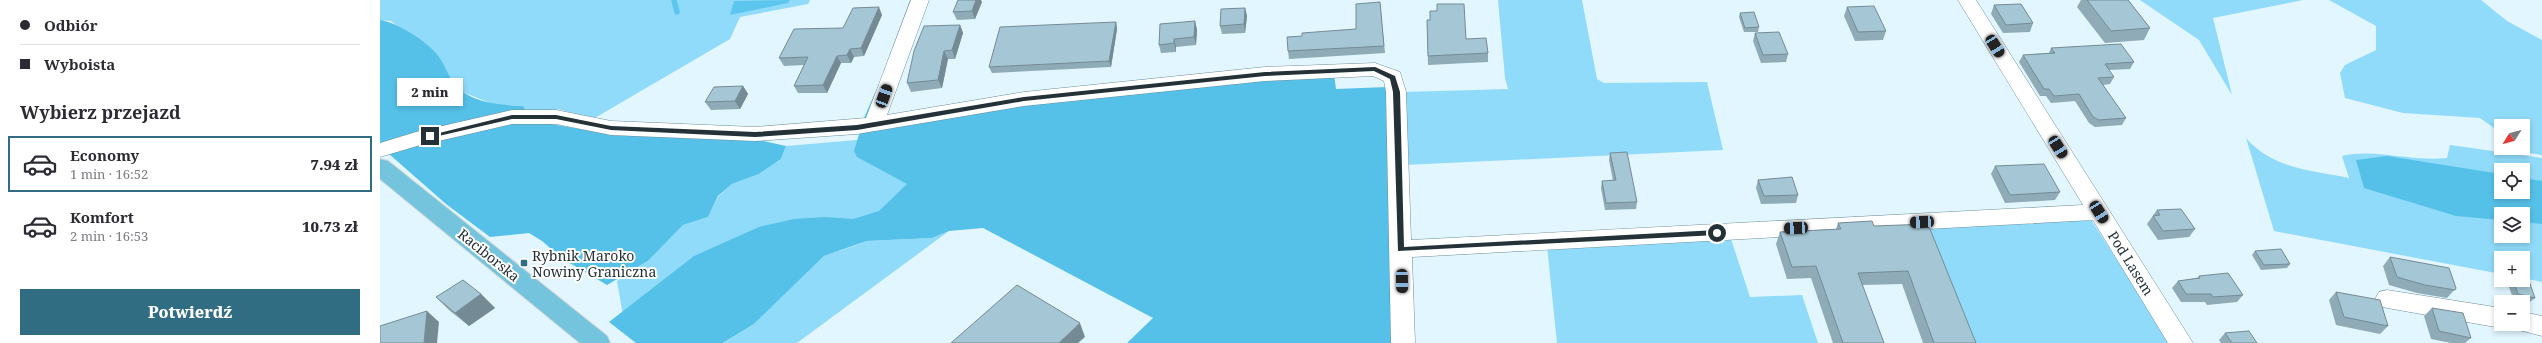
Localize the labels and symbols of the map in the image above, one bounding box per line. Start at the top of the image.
car [1984,33,2006,59]
callout: 2 min [397,78,463,106]
car [874,83,894,109]
north arrow [2494,119,2530,155]
route end [421,127,439,145]
car [2047,134,2069,160]
car [2088,199,2110,225]
car [1910,215,1934,229]
car [1784,221,1808,235]
street label: Raciborska [454,224,524,286]
route start [1708,224,1726,242]
street label: Pod Lasem [2104,227,2158,299]
place label: Rybnik Maroko Nowiny Graniczna [532,246,656,281]
marker: Rybnik Maroko Nowiny Graniczna [519,258,529,268]
car [1396,269,1408,293]

